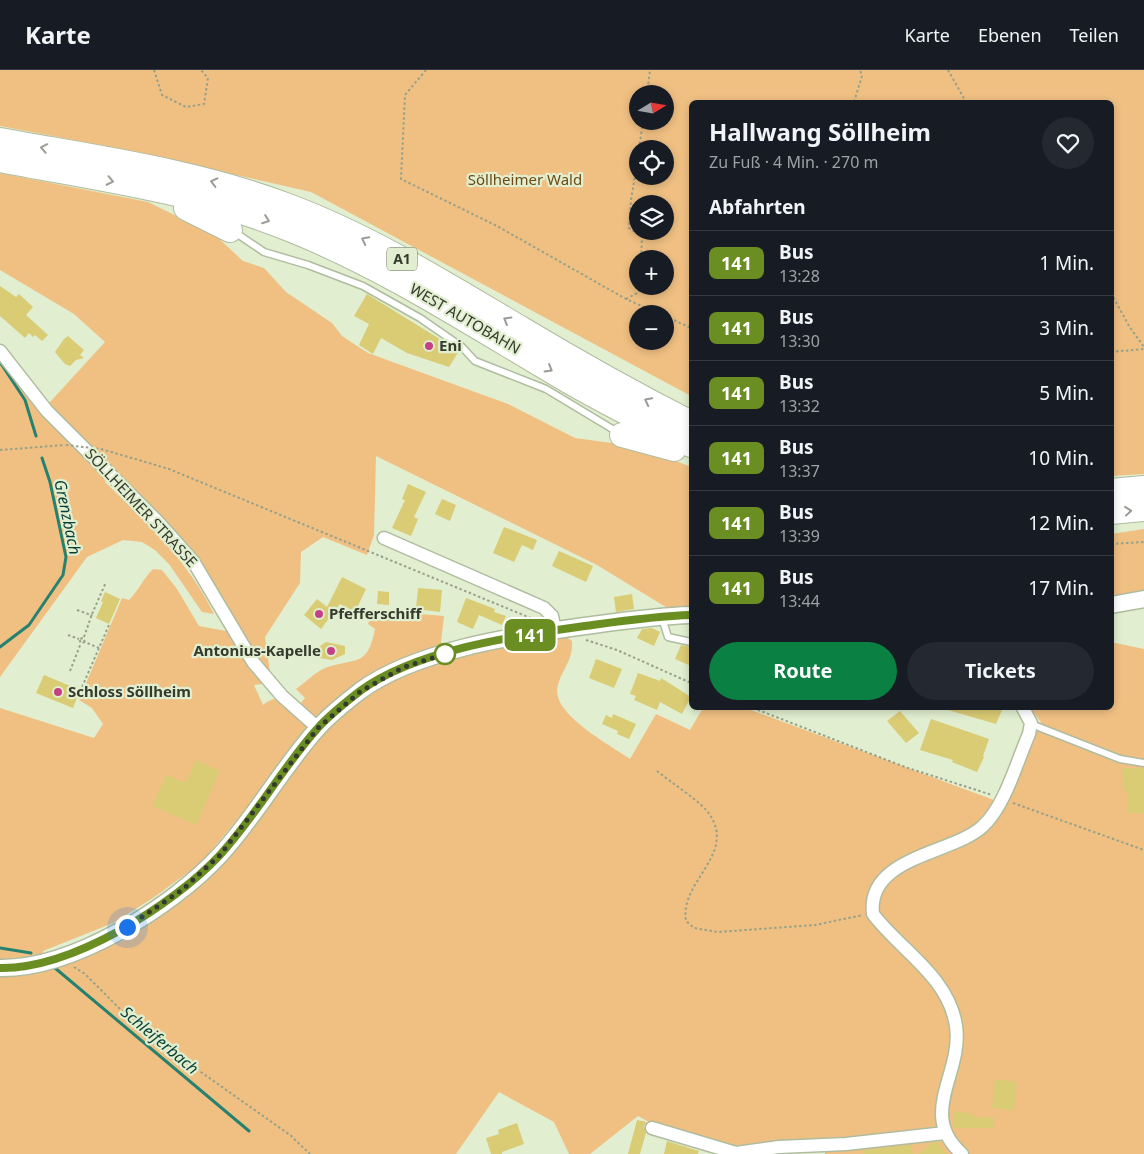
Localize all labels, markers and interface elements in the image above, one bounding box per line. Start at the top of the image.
text: Karte [25,18,91,51]
text: Karte [905,23,950,47]
text: Ebenen [978,23,1042,47]
text: Teilen [1070,23,1119,47]
north arrow [629,85,674,130]
map controls [629,85,674,350]
text: Hallwang Söllheim [709,115,931,148]
button: heart [1042,117,1094,169]
button: locate [629,140,674,185]
one-way arrow [40,143,49,154]
text: Zu Fuß · 4 Min. · 270 m [709,151,878,173]
park label: Söllheimer Wald [468,169,582,189]
one-way arrow [105,175,114,186]
one-way arrow [209,177,218,188]
text: Abfahrten [709,194,806,220]
button: layers [629,195,674,240]
one-way arrow [261,214,270,224]
one-way arrow [362,236,371,246]
text: Bus [779,239,814,265]
road number: A1 [387,248,417,270]
button: + [629,250,674,295]
text: 1 Min. [1039,250,1094,276]
text: 141 [721,251,752,275]
text: 13:28 [779,265,820,287]
street label: WEST AUTOBAHN [406,278,525,358]
text: Bus [779,304,814,330]
button: − [629,305,674,350]
text: 3 Min. [1039,315,1094,341]
text: 141 [721,316,752,340]
one-way arrow [503,317,512,327]
text: 13:30 [779,330,820,352]
place label: Eni [439,335,462,355]
marker: Eni [423,340,435,352]
one-way arrow [543,363,552,373]
text: Bus [779,369,814,395]
text: 5 Min. [1039,380,1094,406]
text: 141 [721,381,752,405]
text: 13:32 [779,395,820,417]
one-way arrow [644,397,653,407]
text: Bus [779,434,814,460]
street label: SÖLLHEIMER STRASSE [81,444,202,571]
text: 10 Min. [1028,445,1094,471]
text: 141 [721,446,752,470]
text: 13:37 [779,460,820,482]
water label: Grenzbach [49,477,87,557]
text: Bus [779,499,814,525]
one-way arrow [1124,506,1132,517]
text: 12 Min. [1028,510,1094,536]
text: 141 [721,511,752,535]
text: 13:39 [779,525,820,547]
text: Bus [779,564,814,590]
text: 17 Min. [1028,575,1094,601]
text: 141 [721,576,752,600]
text: 13:44 [779,590,820,612]
place label: Pfefferschiff [329,603,423,623]
marker: Pfefferschiff [313,608,325,620]
line badge: 141 [501,619,559,651]
text: 141 [515,623,545,647]
place label: Antonius-Kapelle [193,640,321,660]
button: Route [709,642,897,700]
button: Tickets [907,642,1094,700]
unlabelled marker [434,643,456,665]
marker: Antonius-Kapelle [325,645,337,657]
place label: Schloss Söllheim [68,681,191,701]
marker: Schloss Söllheim [52,686,64,698]
your location [115,915,140,940]
water label: Schleiferbach [116,1001,204,1079]

